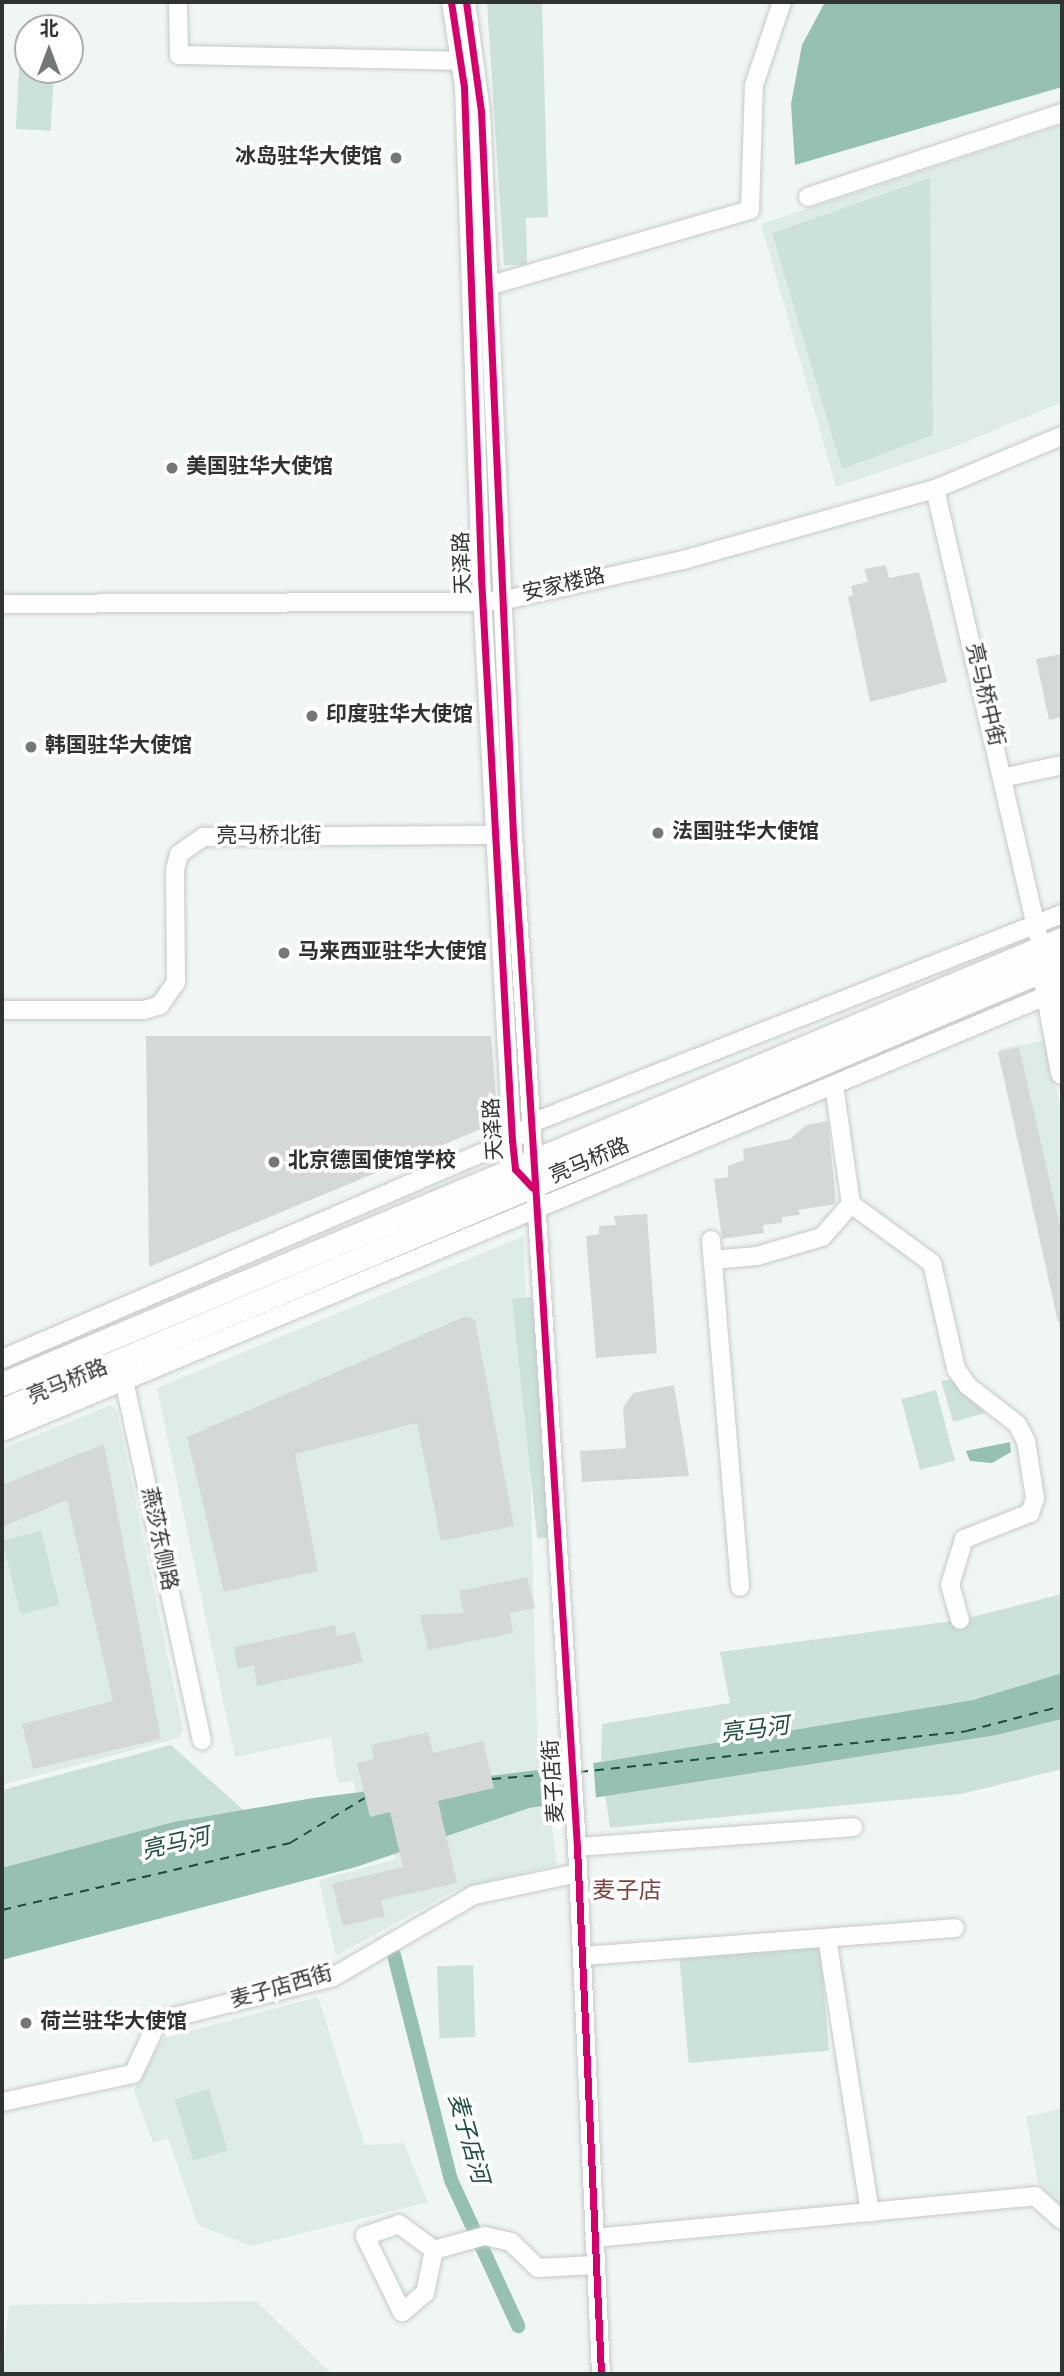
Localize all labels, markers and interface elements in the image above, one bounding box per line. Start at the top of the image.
north arrow [14,14,84,84]
text: 北 [39,18,59,42]
place label: 冰岛驻华大使馆 [235,145,382,171]
marker: 冰岛驻华大使馆 [388,150,404,166]
place label: 美国驻华大使馆 [186,455,333,481]
marker: 美国驻华大使馆 [164,460,180,476]
street label: 天泽路 [450,531,478,595]
street label: 安家楼路 [520,564,608,608]
street label: 亮马桥中街 [960,641,1008,749]
place label: 印度驻华大使馆 [326,703,473,729]
marker: 印度驻华大使馆 [304,708,320,724]
place label: 韩国驻华大使馆 [45,734,192,760]
marker: 韩国驻华大使馆 [23,739,39,755]
place label: 法国驻华大使馆 [672,820,819,846]
street label: 亮马桥北街 [217,824,321,850]
marker: 法国驻华大使馆 [650,825,666,841]
place label: 马来西亚驻华大使馆 [298,940,487,966]
marker: 马来西亚驻华大使馆 [276,945,292,961]
street label: 天泽路 [480,1097,510,1161]
street label: 亮马桥路 [546,1134,634,1190]
place label: 北京德国使馆学校 [288,1149,456,1175]
marker: 北京德国使馆学校 [266,1154,282,1170]
street label: 亮马桥路 [24,1356,112,1410]
street label: 燕莎东侧路 [135,1485,181,1593]
water label: 亮马河 [719,1714,791,1750]
street label: 麦子店街 [540,1738,570,1824]
water label: 亮马河 [139,1825,213,1867]
district label: 麦子店 [593,1879,661,1907]
street label: 麦子店西街 [228,1961,336,2015]
place label: 荷兰驻华大使馆 [40,2010,187,2036]
marker: 荷兰驻华大使馆 [18,2015,34,2031]
water label: 麦子店河 [440,2091,492,2187]

